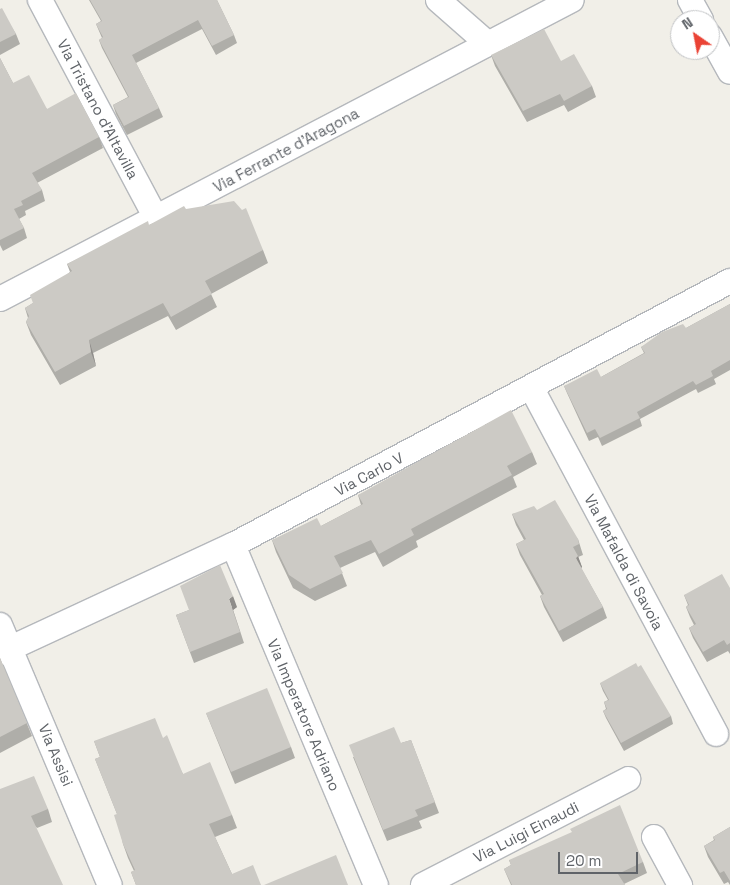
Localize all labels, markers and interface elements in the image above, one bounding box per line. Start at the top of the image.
north arrow [670,10,720,60]
text: N [679,13,696,33]
street label: Via Tristano d'Altavilla [53,36,143,182]
street label: Via Ferrante d'Aragona [210,104,362,196]
street label: Via Carlo V [331,448,407,500]
street label: Via Mafalda di Savoia [581,491,667,633]
street label: Via Imperatore Adriano [264,636,344,794]
street label: Via Assisi [35,721,77,789]
street label: Via Luigi Einaudi [470,798,582,866]
scale bar [560,842,640,874]
text: 20 m [566,851,601,870]

